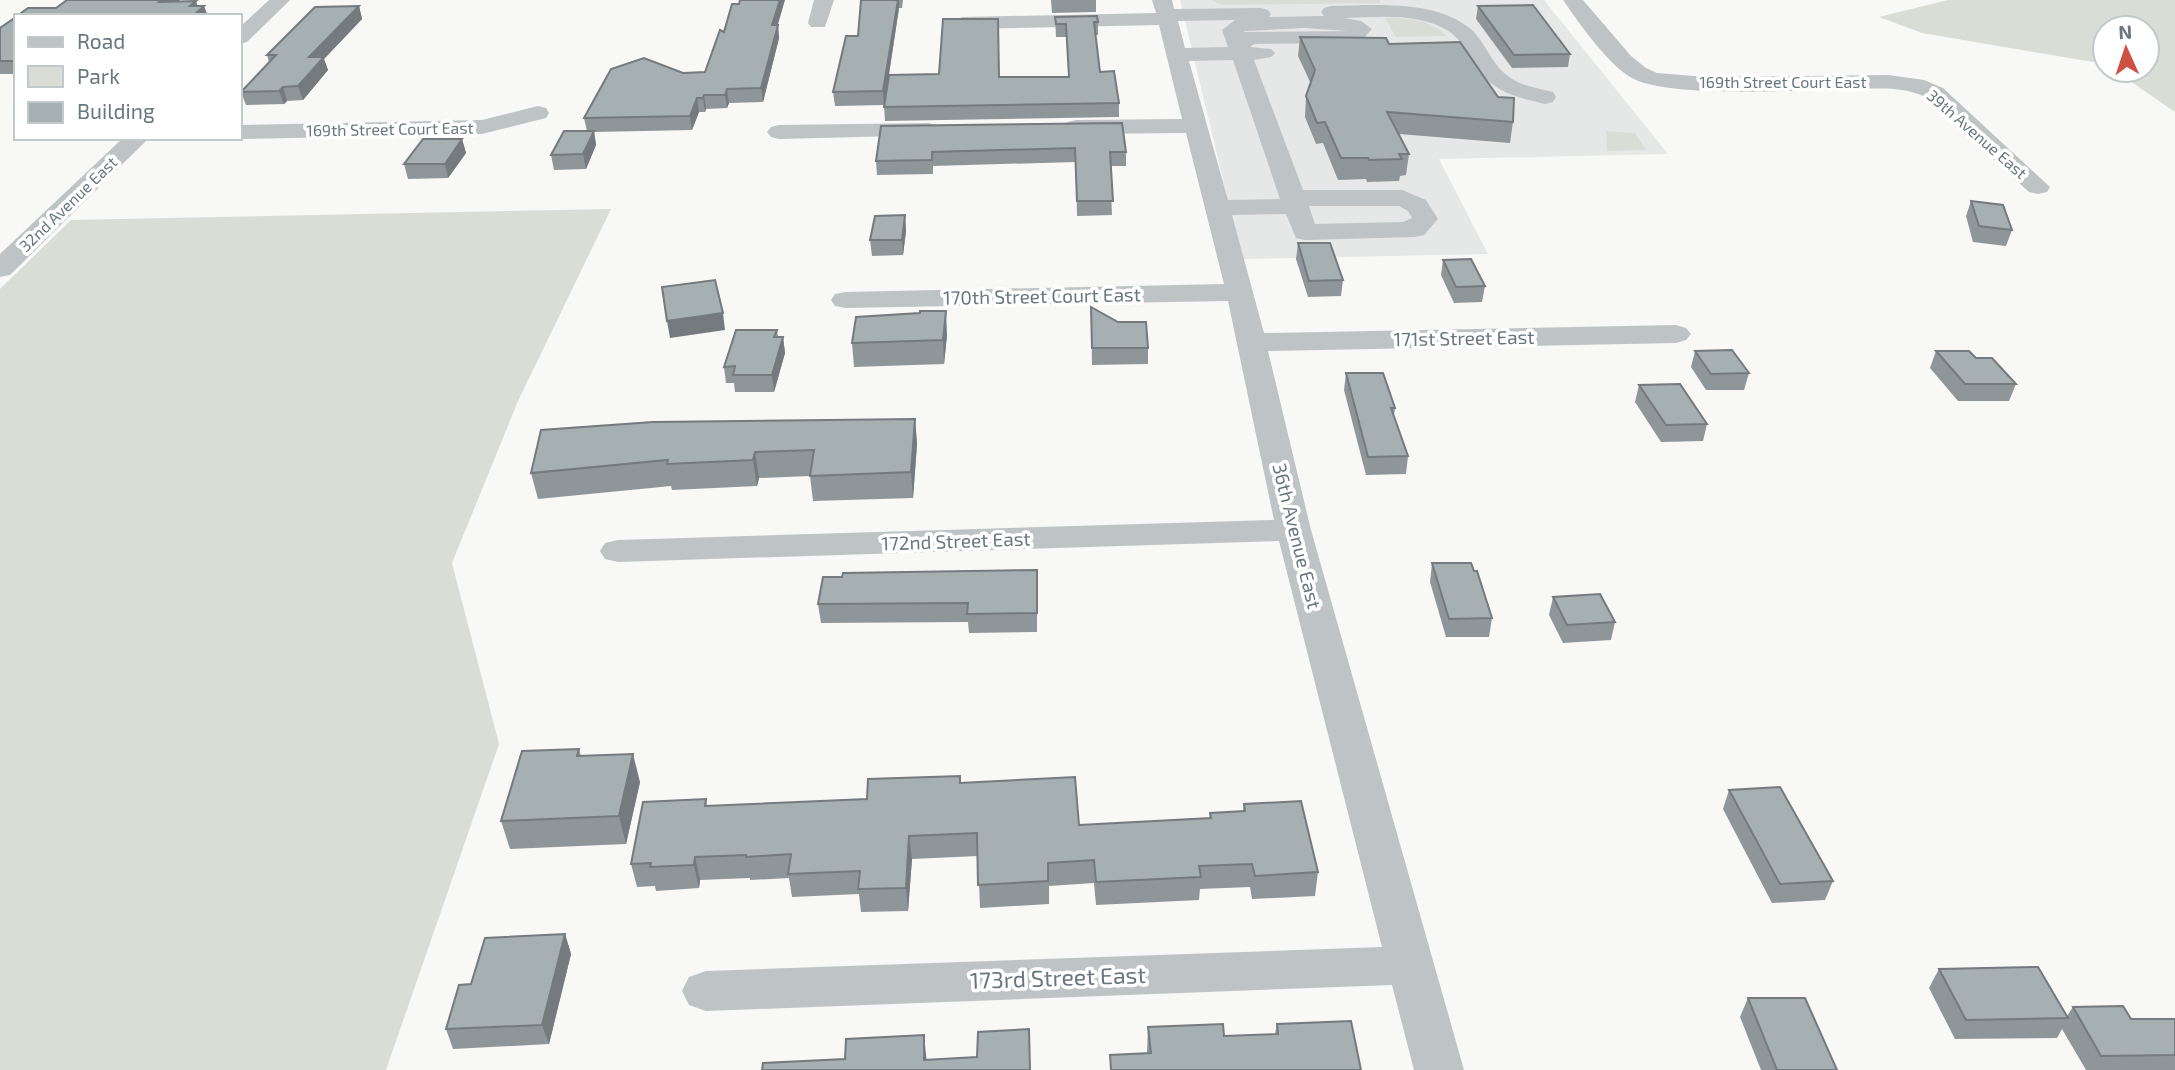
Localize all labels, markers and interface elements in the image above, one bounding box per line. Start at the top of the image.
legend [14,14,242,140]
north arrow [2091,14,2161,84]
text: N [2118,20,2133,43]
text: Road [77,28,125,53]
text: Park [77,63,120,88]
street label: 169th Street Court East [1699,72,1867,91]
street label: 39th Avenue East [1924,85,2031,182]
text: Building [77,98,155,123]
street label: 169th Street Court East [306,118,474,139]
street label: 32nd Avenue East [15,152,121,255]
street label: 170th Street Court East [943,282,1141,309]
street label: 171st Street East [1393,325,1535,350]
street label: 36th Avenue East [1268,461,1327,611]
street label: 172nd Street East [881,526,1031,555]
street label: 173rd Street East [970,960,1147,994]

